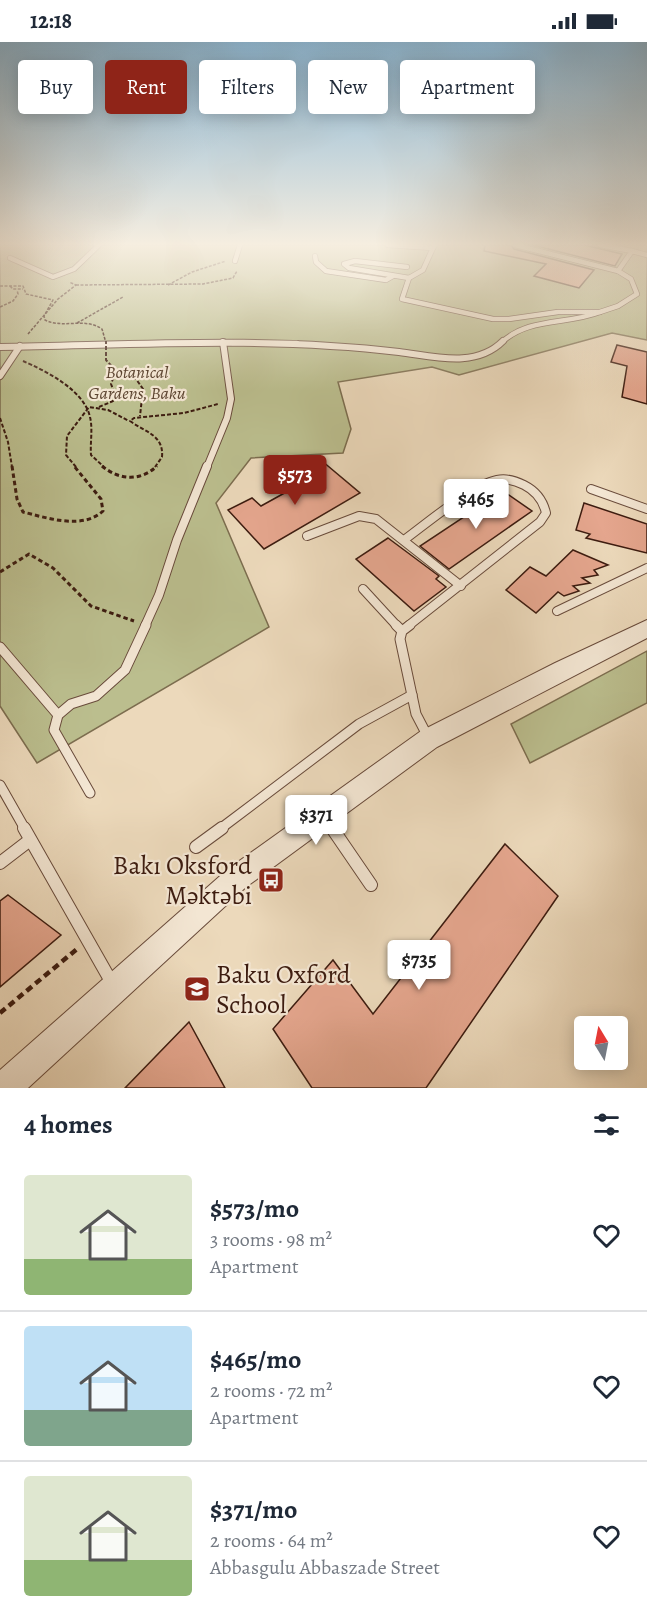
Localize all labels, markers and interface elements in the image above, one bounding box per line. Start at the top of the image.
text: 12:18 [30,6,72,36]
chip: Buy [18,60,93,114]
chip: Rent [105,60,187,114]
chip: Filters [199,60,296,114]
chip: New [308,60,388,114]
chip: Apartment [400,60,535,114]
park label: Botanical Gardens, Baku [88,360,186,405]
pin: $573 [259,455,331,506]
text: $573 [278,461,313,488]
pin: $465 [440,479,512,530]
text: $465 [458,485,494,512]
pin: $371 [280,795,352,846]
text: $371 [299,801,333,828]
place label: Bakı Oksford Məktəbi [113,848,252,913]
bus stop icon: Bakı Oksford Məktəbi [256,865,286,895]
pin: $735 [383,940,455,991]
text: $735 [402,946,437,973]
place label: Baku Oxford School [216,957,351,1022]
school or university icon: Baku Oxford School [182,974,212,1004]
north arrow [574,1016,628,1070]
map controls [574,1016,628,1070]
text: 4 homes [24,1107,113,1142]
icon: filters [590,1108,623,1141]
text: $573/mo [210,1191,299,1226]
icon: home [72,1199,144,1271]
icon: heart [590,1219,623,1252]
text: 3 rooms · 98 m² [210,1226,332,1253]
text: Apartment [210,1253,299,1280]
text: $465/mo [210,1342,301,1377]
icon: home [72,1350,144,1422]
icon: heart [590,1370,623,1403]
text: 2 rooms · 72 m² [210,1377,332,1404]
text: Apartment [210,1404,299,1431]
text: $371/mo [210,1492,297,1527]
icon: home [72,1500,144,1572]
icon: heart [590,1520,623,1553]
text: 2 rooms · 64 m² [210,1527,333,1554]
text: Abbasgulu Abbaszade Street [210,1554,440,1581]

